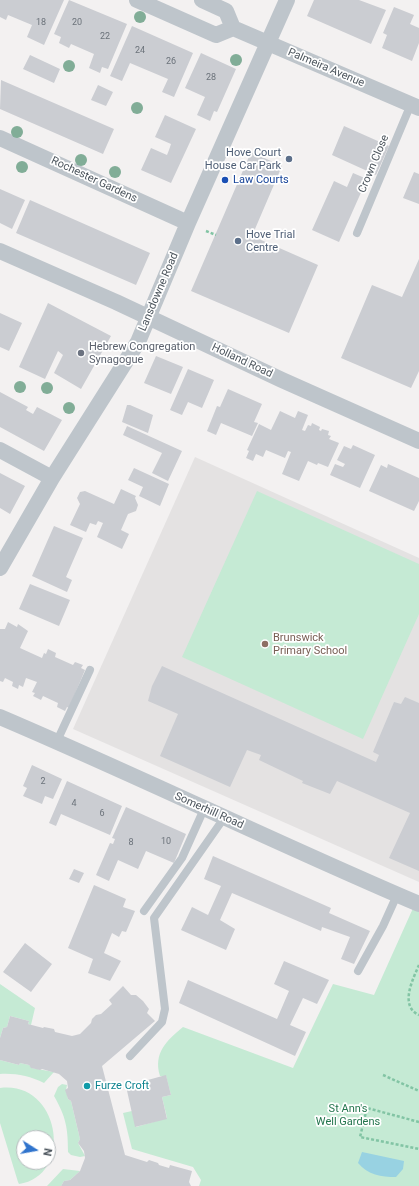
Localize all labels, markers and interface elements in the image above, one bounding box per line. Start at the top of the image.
house number: 18 [36,18,46,28]
house number: 20 [72,18,82,28]
house number: 22 [100,32,110,42]
house number: 24 [135,46,145,56]
street label: Palmeira Avenue [286,46,366,90]
house number: 26 [166,57,176,67]
house number: 28 [206,73,216,83]
street label: Crown Close [356,133,392,195]
place label: Hove Court House Car Park [205,146,281,172]
street label: Rochester Gardens [49,154,139,206]
marker: Hove Court House Car Park [284,154,294,164]
place label: Law Courts [233,173,289,187]
marker: Law Courts [220,175,230,185]
place label: Hove Trial Centre [246,228,295,254]
marker: Hove Trial Centre [233,236,243,246]
street label: Lansdowne Road [136,251,182,333]
place label: Hebrew Congregation Synagogue [89,340,195,366]
street label: Holland Road [209,341,275,381]
marker: Hebrew Congregation Synagogue [76,348,86,358]
place label: Brunswick Primary School [273,631,347,657]
marker: Brunswick Primary School [260,639,270,649]
house number: 2 [40,777,46,787]
street label: Somerhill Road [172,790,246,832]
house number: 4 [71,799,77,809]
house number: 6 [99,809,105,819]
house number: 10 [161,837,171,847]
house number: 8 [128,838,134,848]
place label: Furze Croft [95,1079,149,1093]
marker: Furze Croft [82,1081,92,1091]
park label: St Ann's Well Gardens [316,1102,380,1128]
north arrow [16,1130,56,1170]
text: N [40,1147,54,1157]

